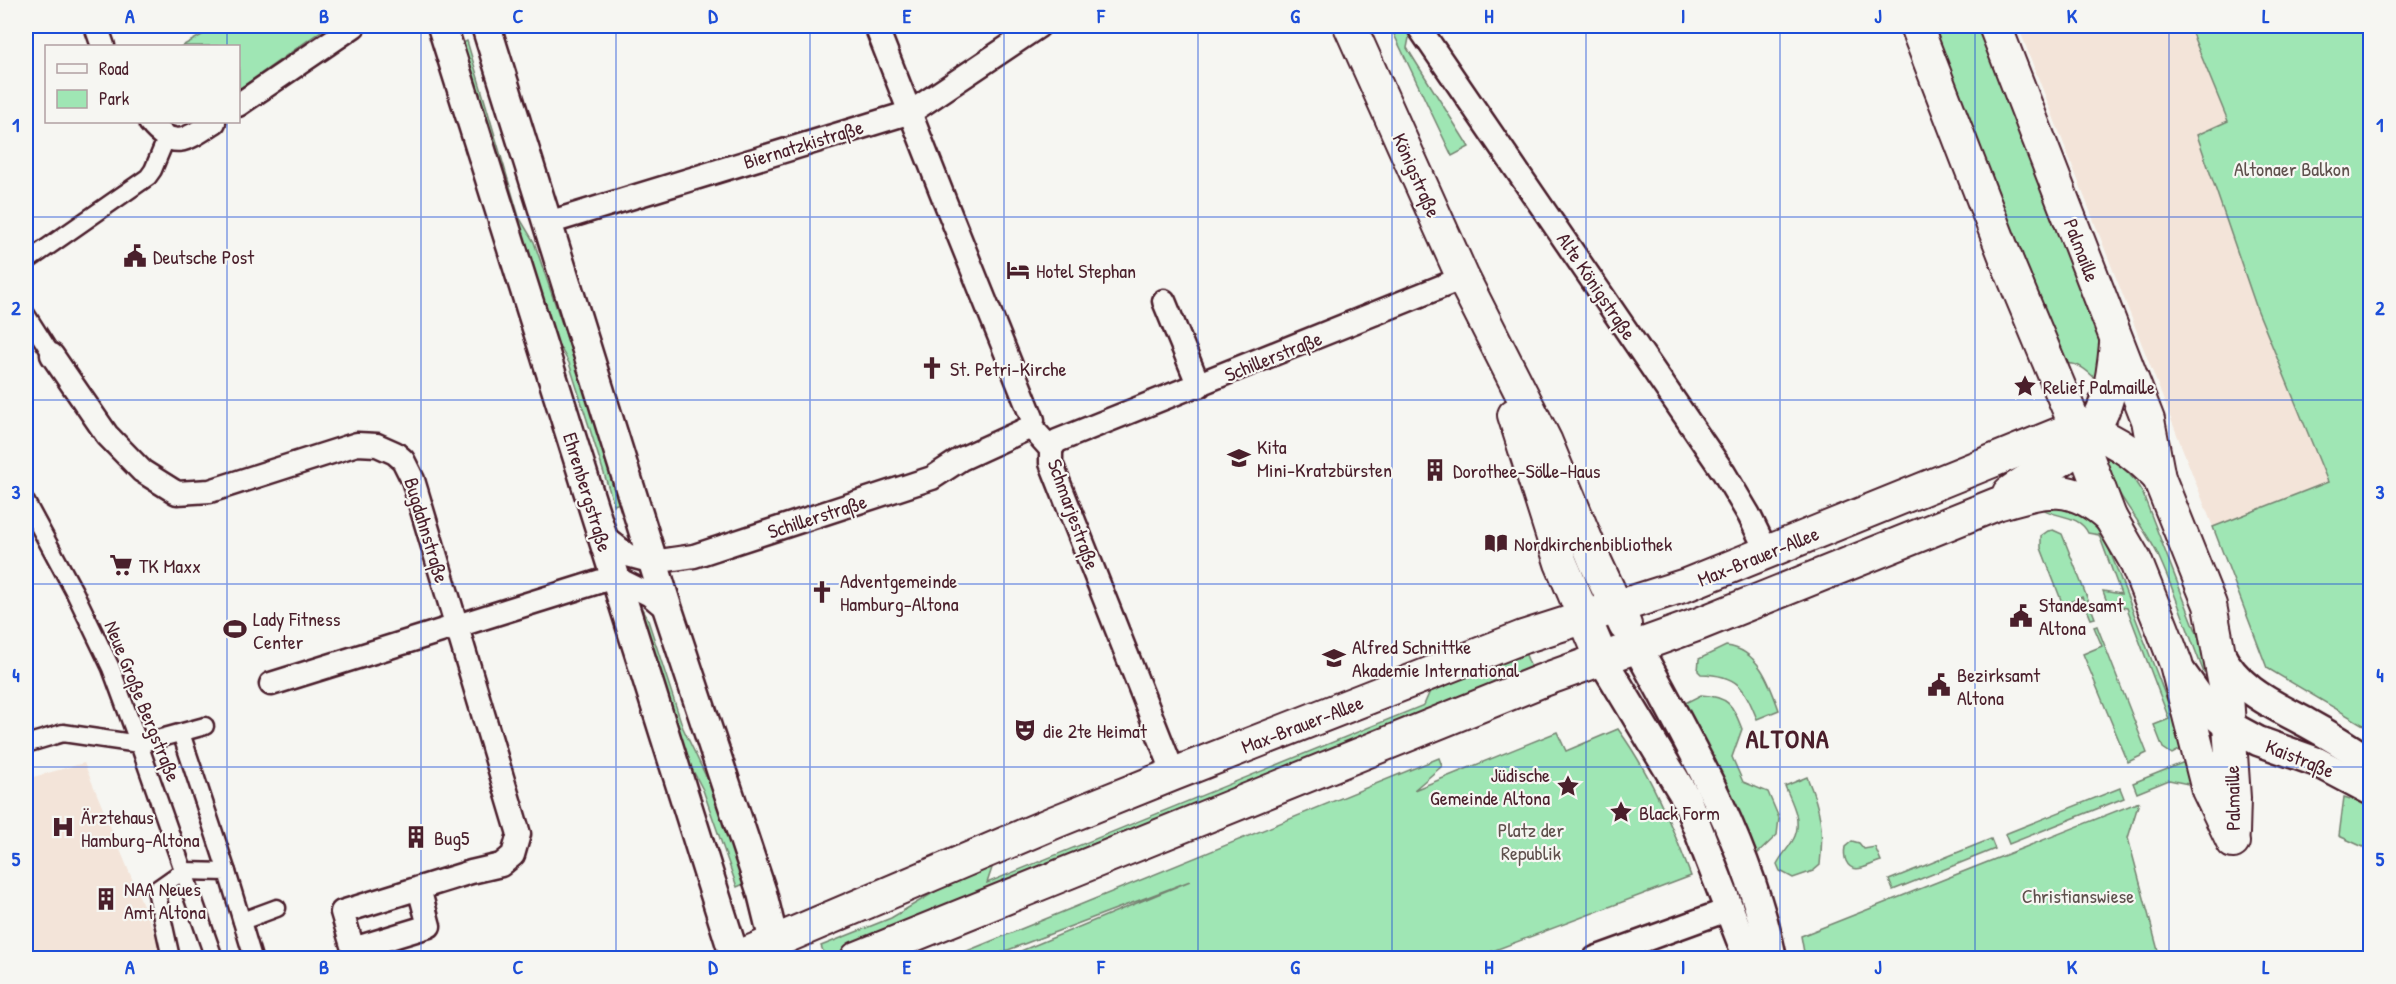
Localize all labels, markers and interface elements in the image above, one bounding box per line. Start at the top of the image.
text: A [125,2,135,29]
text: B [319,2,329,29]
text: C [513,2,524,29]
text: D [708,2,718,29]
text: E [903,2,912,29]
text: F [1096,2,1106,29]
text: G [1290,2,1300,29]
text: H [1484,2,1494,29]
text: I [1681,2,1685,29]
text: J [1874,2,1882,29]
text: K [2067,2,2078,29]
text: L [2262,2,2270,29]
legend [45,45,240,123]
text: Road [99,56,129,81]
text: Park [99,86,130,111]
text: 1 [12,111,20,138]
text: 1 [2376,111,2384,138]
street label: Biernatzkistraße [740,113,866,175]
street label: Königstraße [1386,129,1448,221]
park label: Altonaer Balkon [2234,155,2350,182]
street label: Palmaille [2058,215,2106,285]
street label: Alte Königstraße [1551,227,1643,345]
public building icon: Deutsche Post [122,243,148,269]
place label: Deutsche Post [153,243,255,270]
hotel icon: Hotel Stephan [1005,257,1031,283]
place label: Hotel Stephan [1036,257,1136,284]
text: 2 [11,294,21,321]
text: 2 [2375,294,2385,321]
street label: Schillerstraße [1220,324,1326,388]
church icon: St. Petri-Kirche [919,355,945,381]
place label: St. Petri-Kirche [950,355,1066,382]
place icon: Relief Palmaille [2012,373,2038,399]
place label: Relief Palmaille [2043,373,2155,400]
street label: Ehrenbergstraße [557,429,619,555]
place label: Kita Mini-Kratzbürsten [1257,433,1392,483]
school or university icon: Kita Mini-Kratzbürsten [1226,445,1252,471]
street label: Schmarjestraße [1042,455,1107,573]
building icon: Dorothee-Sölle-Haus [1422,457,1448,483]
place label: Dorothee-Sölle-Haus [1453,457,1601,484]
street label: Bugdahnstraße [398,474,456,586]
text: 3 [12,478,21,505]
text: 3 [2376,478,2385,505]
street label: Schillerstraße [764,487,870,545]
street label: Max-Brauer-Allee [1693,519,1823,593]
library icon: Nordkirchenbibliothek [1483,530,1509,556]
place label: Nordkirchenbibliothek [1514,530,1672,557]
supermarket icon: TK Maxx [108,552,134,578]
place label: TK Maxx [139,552,201,579]
place label: Adventgemeinde Hamburg-Altona [840,567,959,617]
church icon: Adventgemeinde Hamburg-Altona [809,579,835,605]
place label: Standesamt Altona [2039,591,2125,641]
public building icon: Standesamt Altona [2008,603,2034,629]
place label: Lady Fitness Center [253,605,341,655]
sports icon: Lady Fitness Center [222,616,248,642]
street label: Neue Große Bergstraße [98,617,188,785]
place label: Alfred Schnittke Akademie International [1352,633,1520,683]
school or university icon: Alfred Schnittke Akademie International [1321,645,1347,671]
text: 4 [12,661,20,688]
place label: Bezirksamt Altona [1957,661,2041,711]
text: 4 [2376,661,2384,688]
public building icon: Bezirksamt Altona [1926,672,1952,698]
street label: Max-Brauer-Allee [1237,688,1367,760]
theatre icon: die 2te Heimat [1012,717,1038,743]
place label: die 2te Heimat [1043,717,1148,744]
district label: ALTONA [1746,721,1830,756]
street label: Kaistraße [2262,732,2338,784]
place label: Jüdische Gemeinde Altona [1430,761,1550,811]
street label: Palmaille [2218,765,2246,831]
place icon: Jüdische Gemeinde Altona [1555,773,1581,799]
place icon: Black Form [1608,799,1634,825]
place label: Black Form [1639,799,1720,826]
place label: Ärztehaus Hamburg-Altona [81,803,200,853]
hospital icon: Ärztehaus Hamburg-Altona [50,814,76,840]
park label: Platz der Republik [1498,816,1564,866]
building icon: Bug5 [403,824,429,850]
place label: Bug5 [434,824,470,851]
text: 5 [12,845,21,872]
text: 5 [2376,845,2385,872]
place label: NAA Neues Amt Altona [124,875,206,925]
park label: Christianswiese [2022,882,2134,909]
building icon: NAA Neues Amt Altona [93,886,119,912]
text: A [125,953,135,980]
text: B [319,953,329,980]
text: C [513,953,524,980]
text: D [708,953,718,980]
text: E [903,953,912,980]
text: F [1096,953,1106,980]
text: G [1290,953,1300,980]
text: H [1484,953,1494,980]
text: I [1681,953,1685,980]
text: J [1874,953,1882,980]
text: K [2067,953,2078,980]
text: L [2262,953,2270,980]

